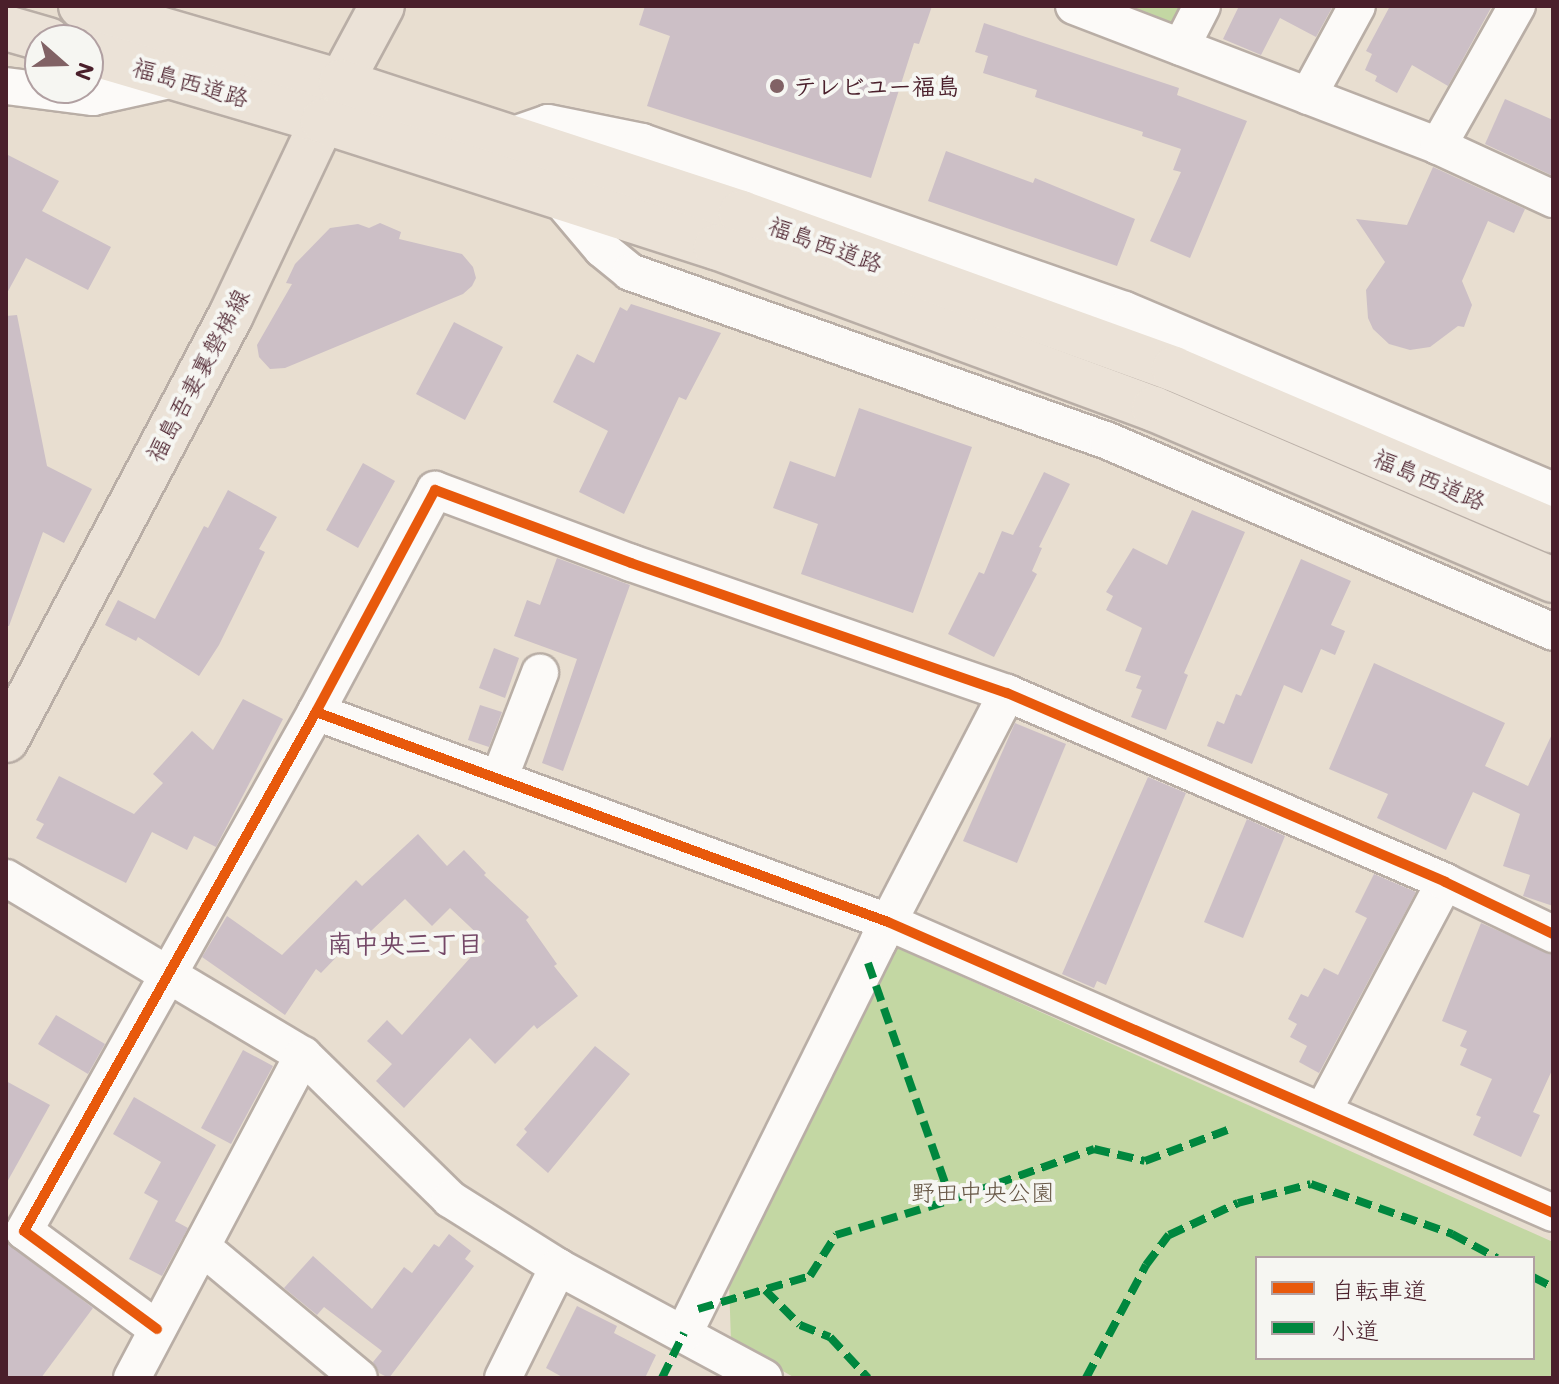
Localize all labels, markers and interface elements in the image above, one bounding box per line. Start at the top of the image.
north arrow [24,24,104,104]
street label: 福島西道路 [129,52,253,112]
text: N [69,59,102,84]
place label: テレビユー福島 [793,72,960,100]
marker: テレビユー福島 [768,77,786,95]
street label: 福島西道路 [765,210,887,278]
street label: 福島吾妻裏磐梯線 [139,283,255,467]
street label: 福島西道路 [1369,442,1491,516]
district label: 南中央三丁目 [327,928,483,960]
park label: 野田中央公園 [911,1178,1055,1206]
legend [1255,1256,1535,1360]
text: 自転車道 [1331,1274,1427,1305]
text: 小道 [1331,1314,1379,1345]

